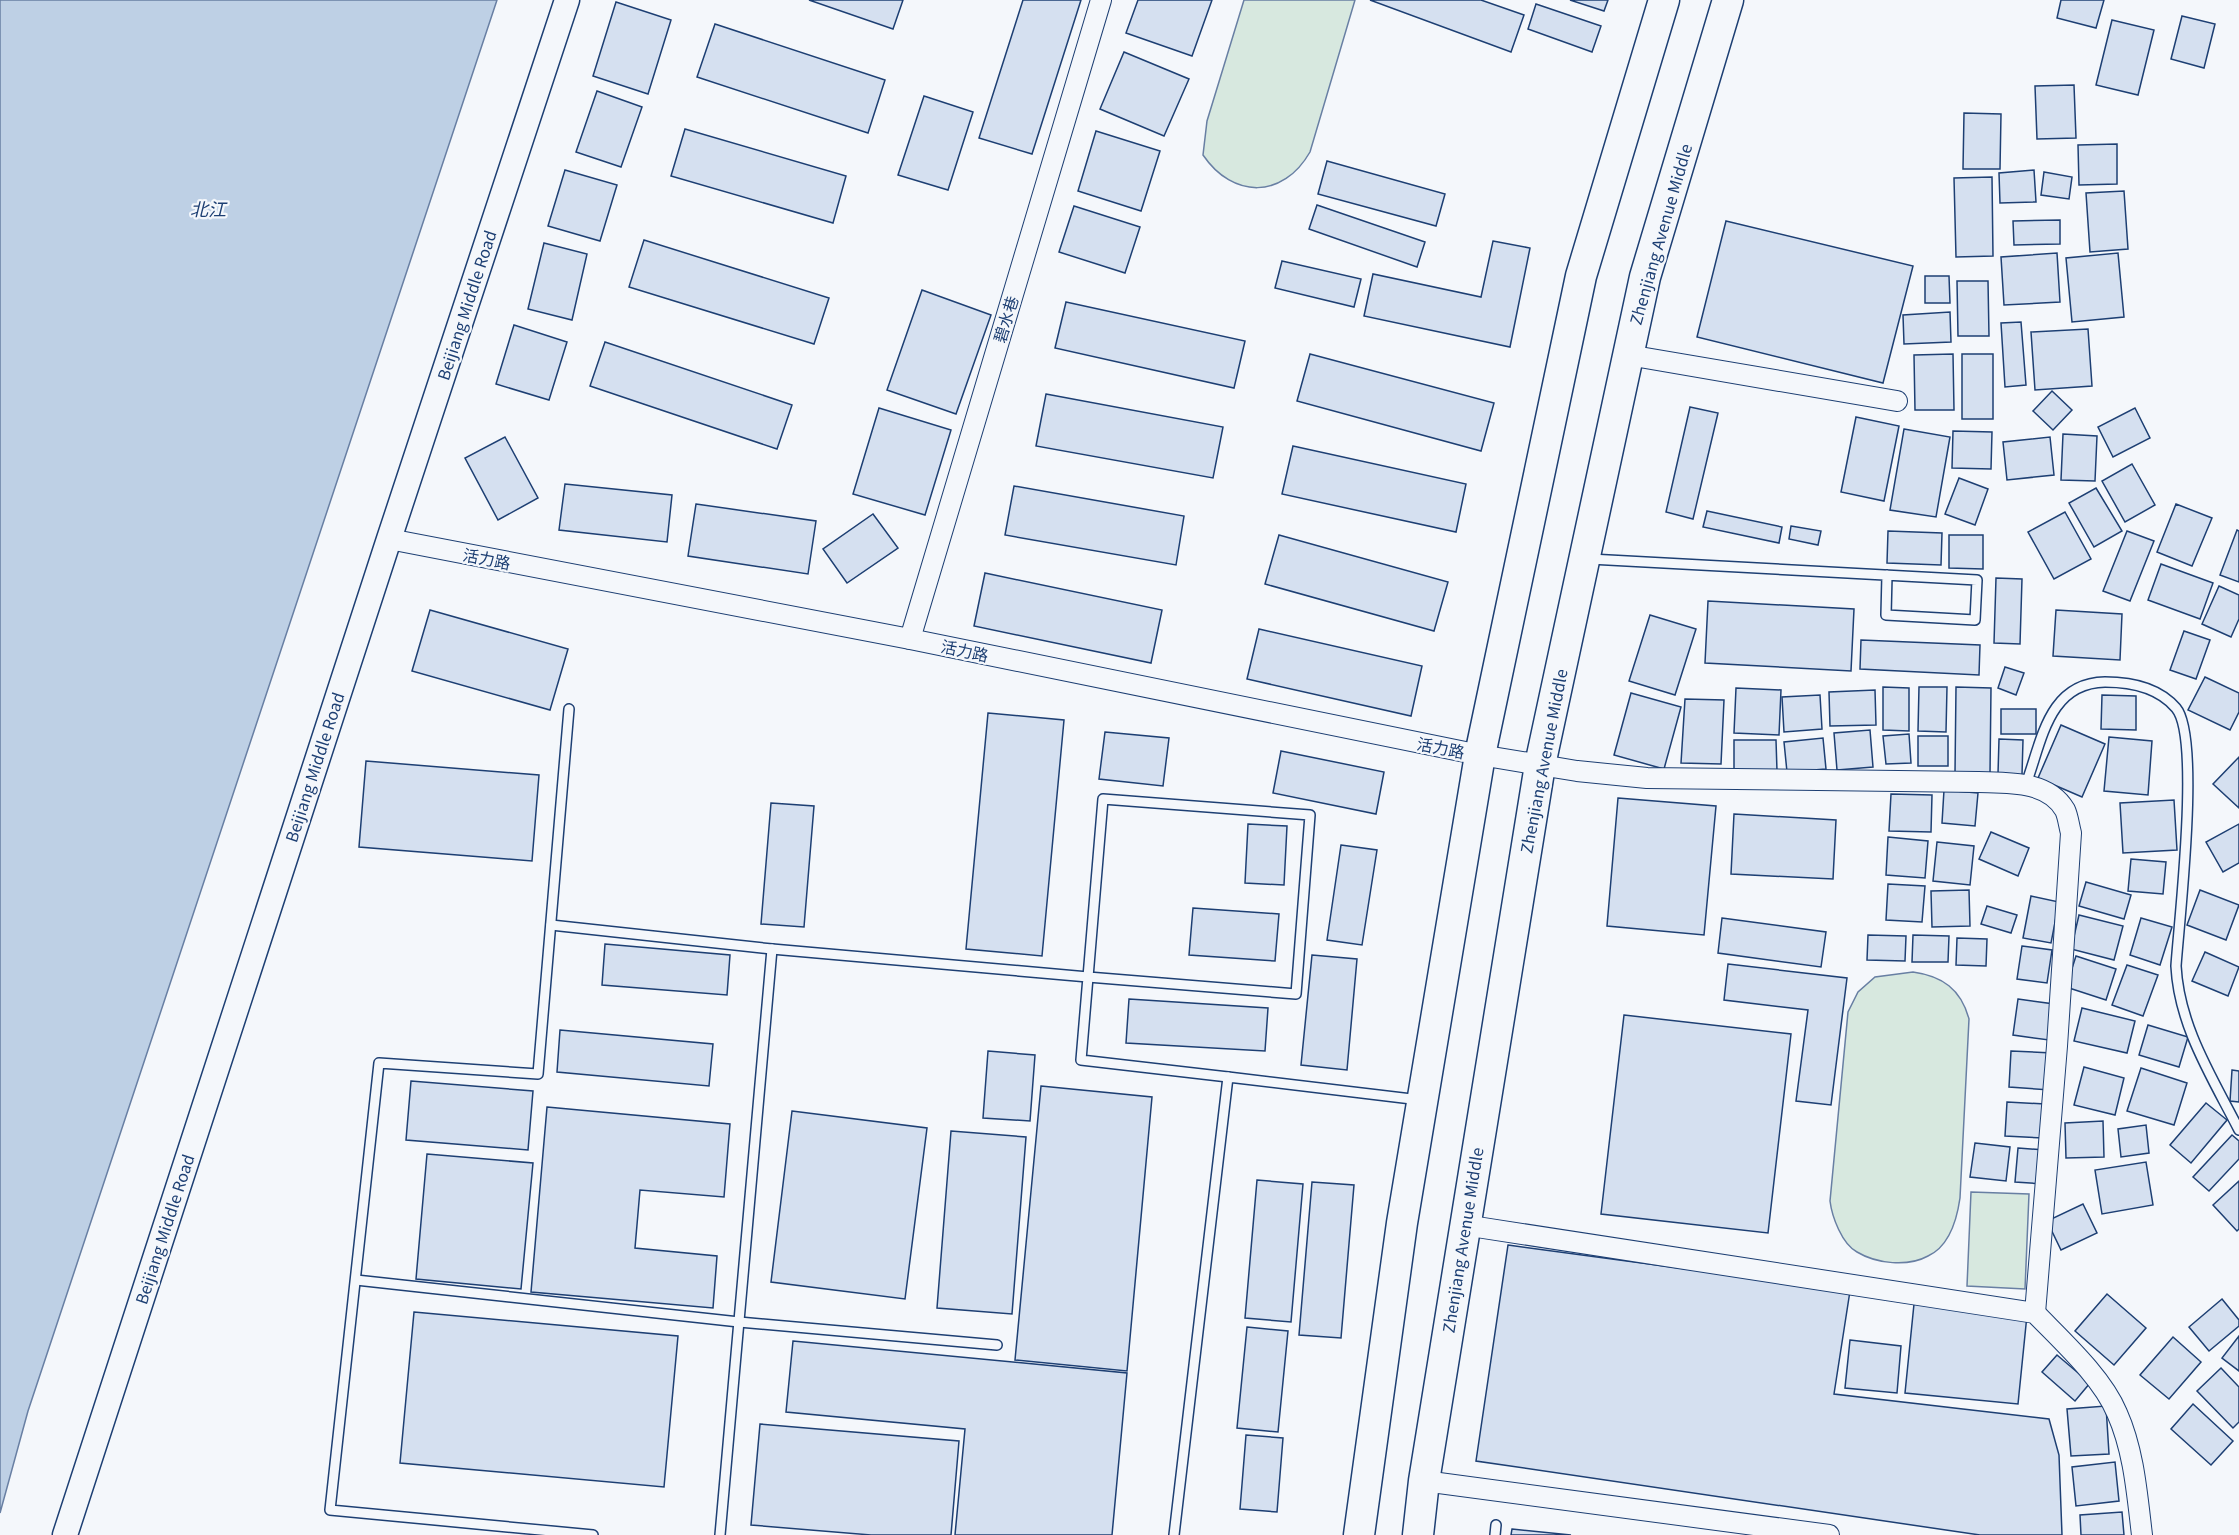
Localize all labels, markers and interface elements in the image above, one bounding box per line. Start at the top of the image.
street label: Zhenjiang Avenue Middle [1623,141,1697,327]
water label: 北江 [190,195,228,221]
street label: Beijiang Middle Road [430,227,502,383]
street label: 碧水巷 [987,293,1023,345]
street label: 活力路 [461,542,513,574]
street label: 活力路 [939,633,991,667]
street label: Zhenjiang Avenue Middle [1513,667,1573,855]
street label: Beijiang Middle Road [278,689,350,845]
street label: 活力路 [1415,731,1467,763]
street label: Zhenjiang Avenue Middle [1435,1145,1489,1334]
street label: Beijiang Middle Road [128,1151,200,1307]

